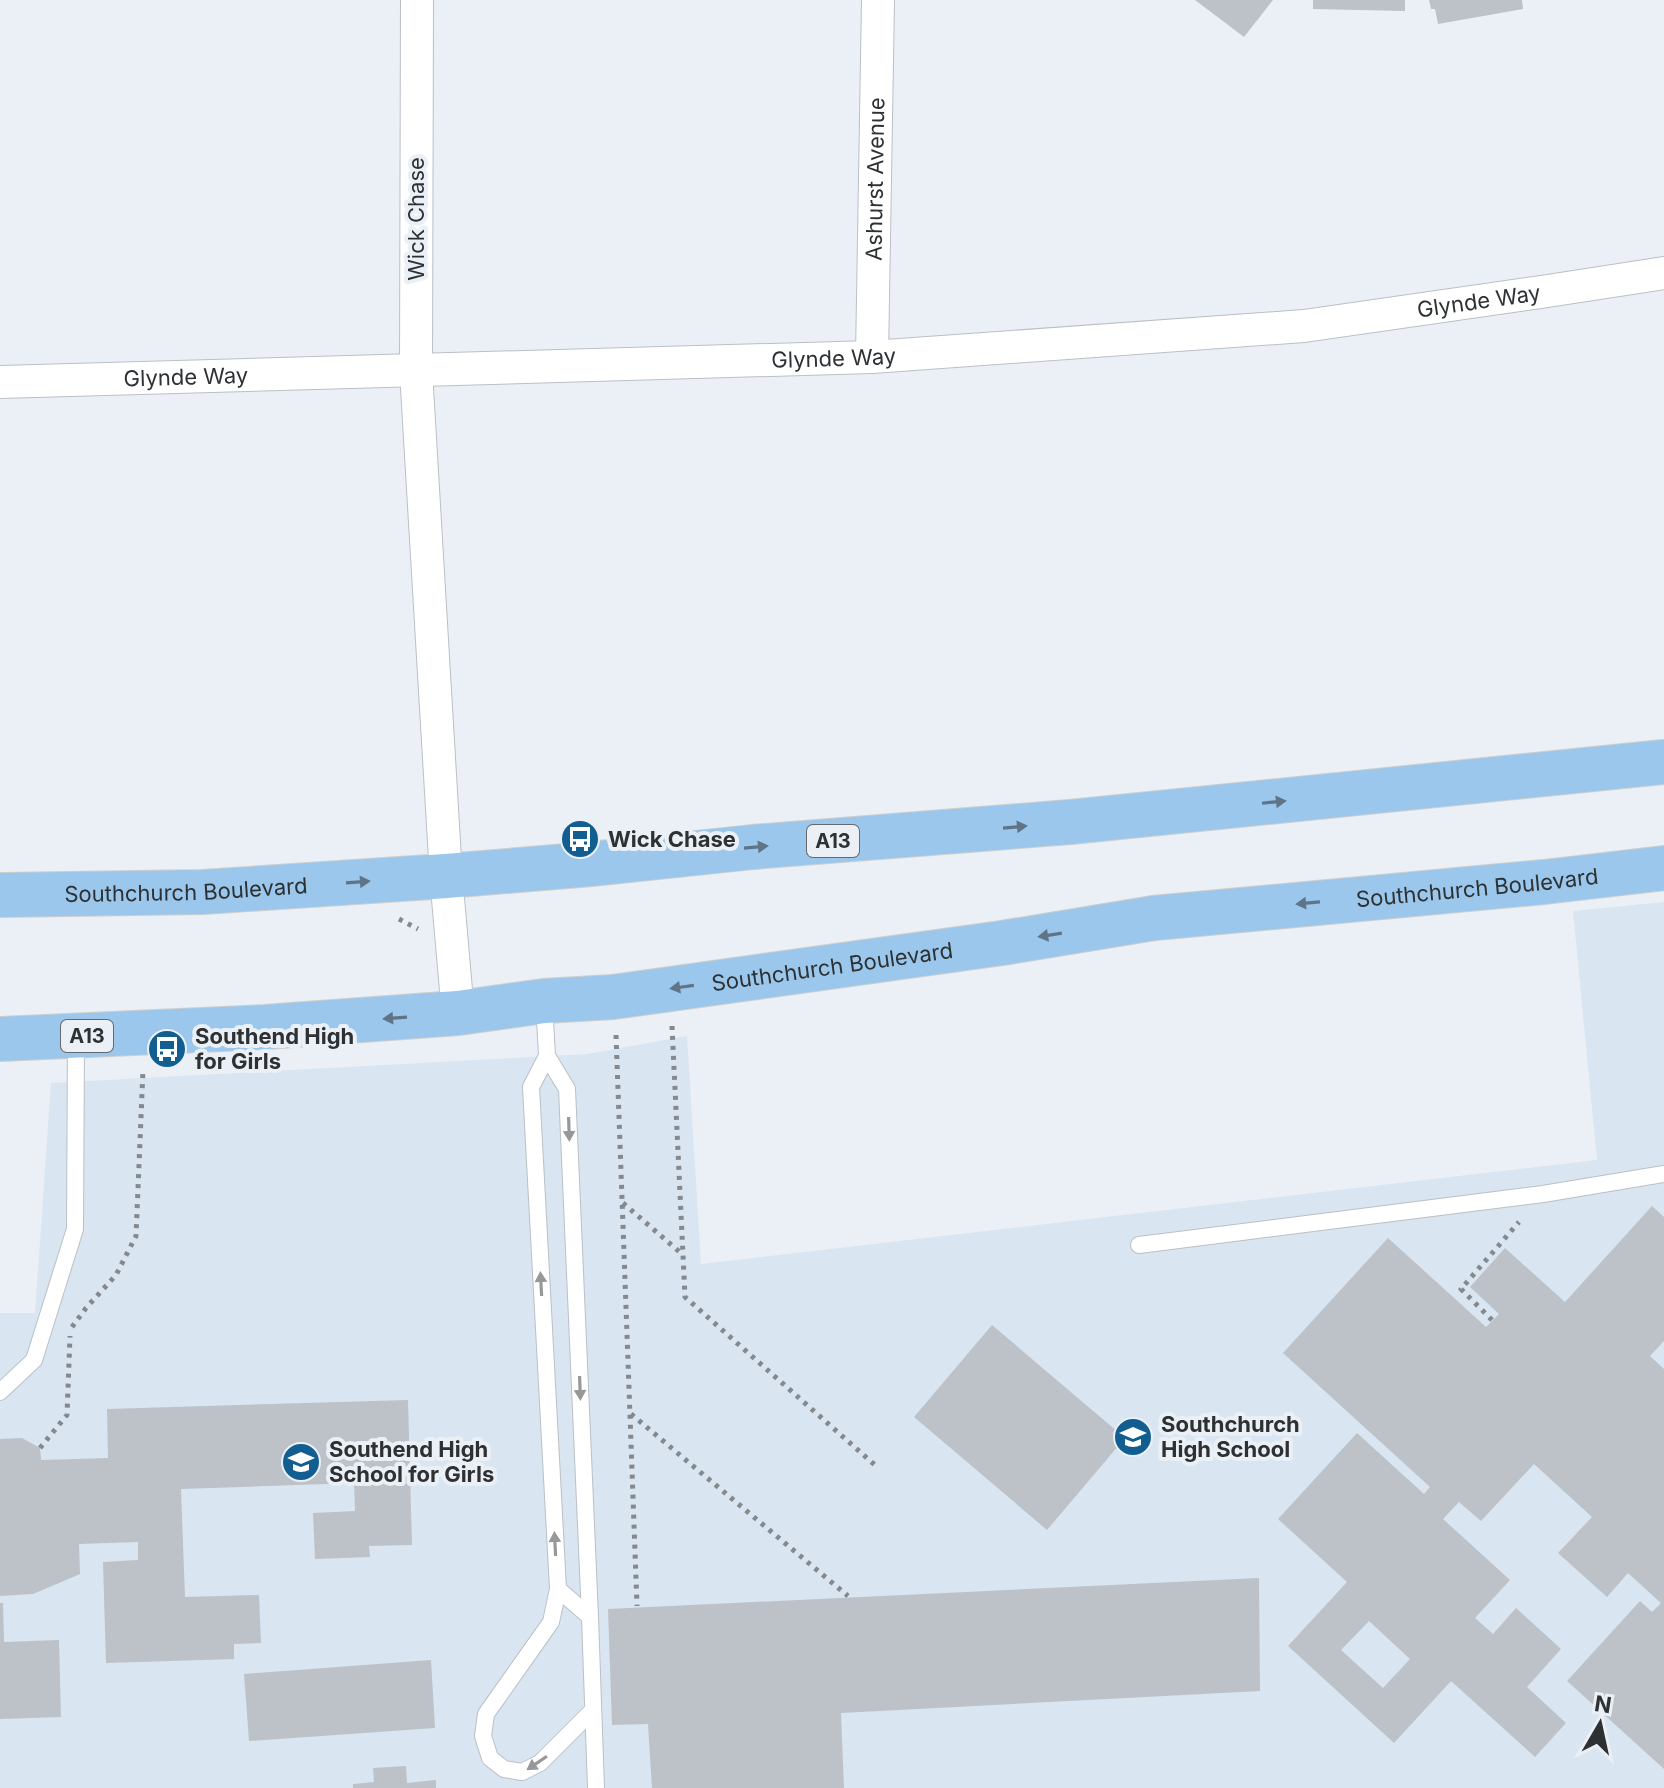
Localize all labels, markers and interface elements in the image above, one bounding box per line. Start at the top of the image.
street label: Ashurst Avenue [861,97,889,261]
street label: Wick Chase [403,157,429,281]
street label: Glynde Way [1415,279,1542,323]
street label: Glynde Way [771,342,897,373]
street label: Glynde Way [123,362,249,391]
one-way arrow [1262,796,1287,809]
bus stop icon: Wick Chase [559,818,601,860]
one-way arrow [1003,820,1028,833]
road number: A13 [807,825,859,857]
place label: Wick Chase [608,826,736,852]
one-way arrow [744,841,769,854]
street label: Southchurch Boulevard [1355,863,1600,912]
street label: Southchurch Boulevard [64,872,308,907]
one-way arrow [346,875,371,888]
one-way arrow [1295,897,1320,910]
one-way arrow [1037,929,1062,942]
street label: Southchurch Boulevard [710,937,954,996]
one-way arrow [669,981,694,994]
one-way arrow [382,1012,407,1025]
road number: A13 [61,1020,113,1052]
place label: Southend High for Girls [195,1023,354,1074]
bus stop icon: Southend High for Girls [146,1028,188,1070]
one-way arrow [562,1117,575,1142]
one-way arrow [535,1271,548,1296]
one-way arrow [573,1376,586,1401]
place label: Southchurch High School [1161,1411,1300,1462]
school or university icon: Southchurch High School [1112,1416,1154,1458]
place label: Southend High School for Girls [329,1436,494,1487]
school or university icon: Southend High School for Girls [280,1441,322,1483]
one-way arrow [548,1531,561,1556]
north arrow [1560,1684,1640,1764]
text: N [1593,1690,1613,1718]
one-way arrow [526,1755,547,1770]

